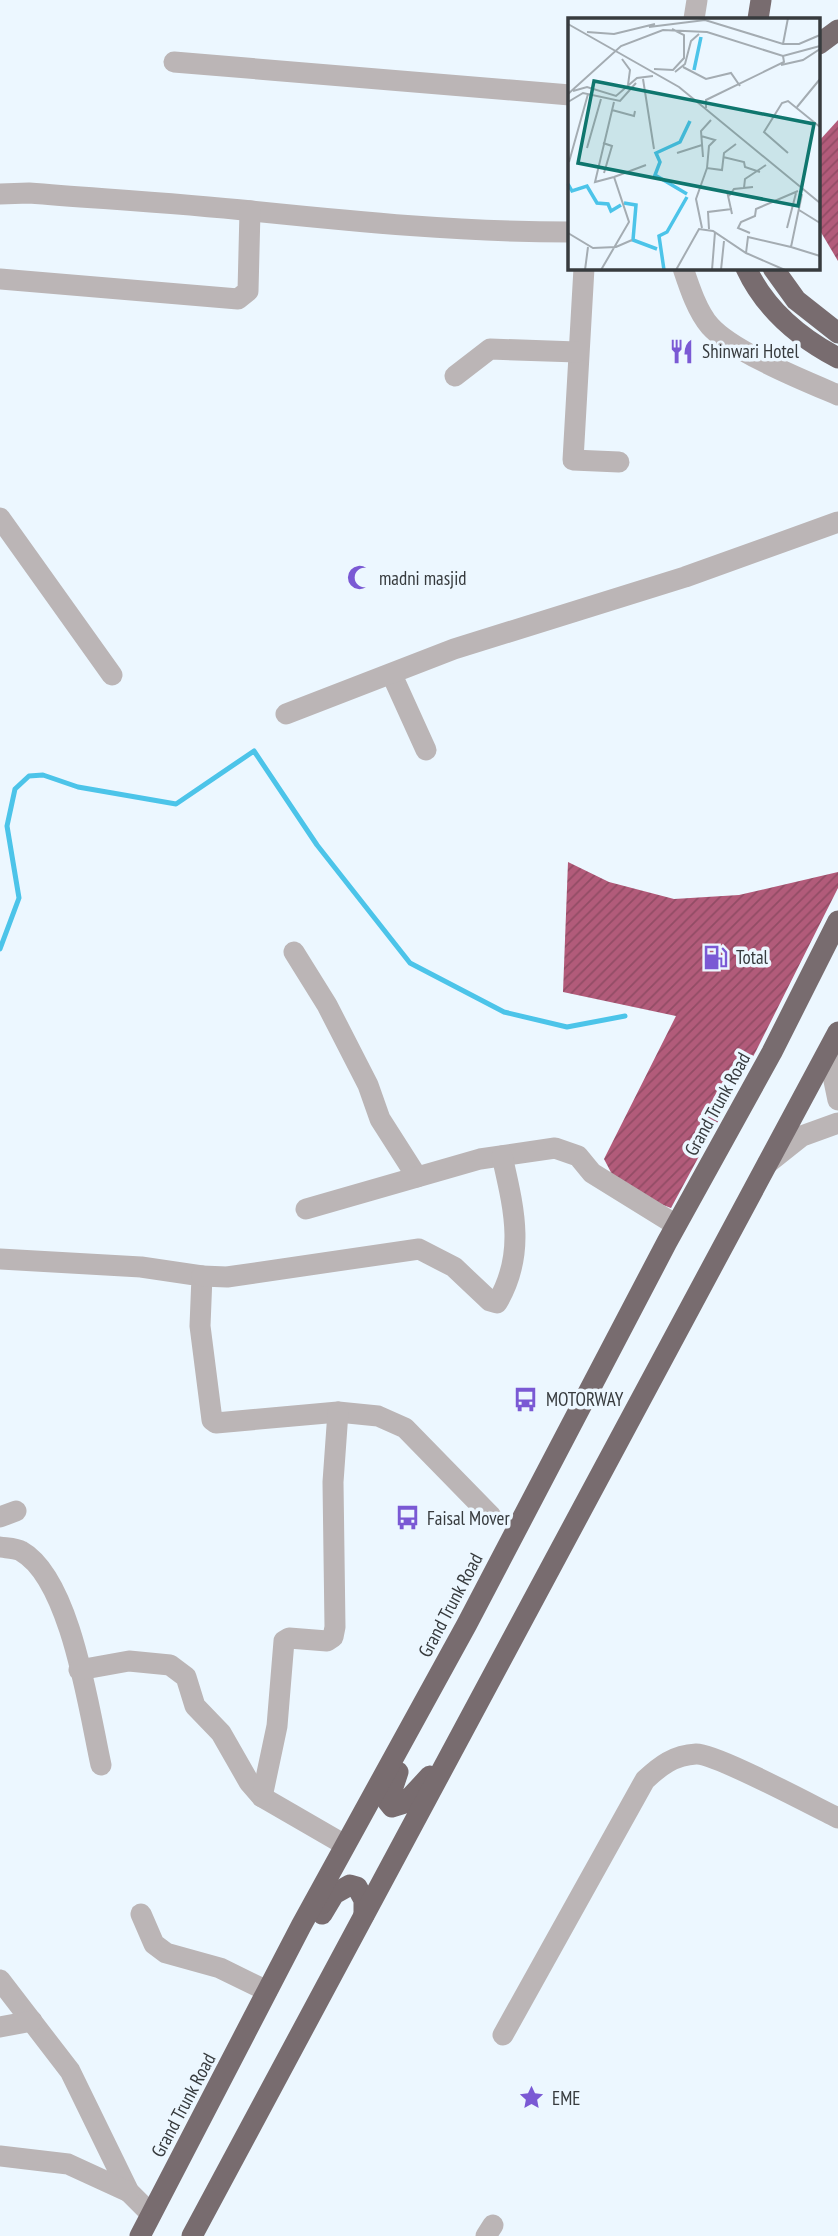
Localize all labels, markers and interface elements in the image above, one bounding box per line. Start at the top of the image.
inset map [568,18,820,270]
restaurant icon: Shinwari Hotel [668,337,696,365]
place label: Shinwari Hotel [702,339,799,363]
mosque icon: madni masjid [345,564,373,592]
place label: madni masjid [379,566,467,590]
fuel station icon: Total [702,943,730,971]
place label: Total [736,945,769,969]
street label: Grand Trunk Road [679,1048,755,1160]
bus stop icon: MOTORWAY [512,1385,540,1413]
place label: MOTORWAY [546,1387,624,1411]
bus stop icon: Faisal Mover [393,1504,421,1532]
place label: Faisal Mover [427,1506,510,1530]
street label: Grand Trunk Road [413,1549,487,1661]
street label: Grand Trunk Road [146,2049,220,2161]
place icon: EME [518,2084,546,2112]
place label: EME [552,2086,580,2110]

